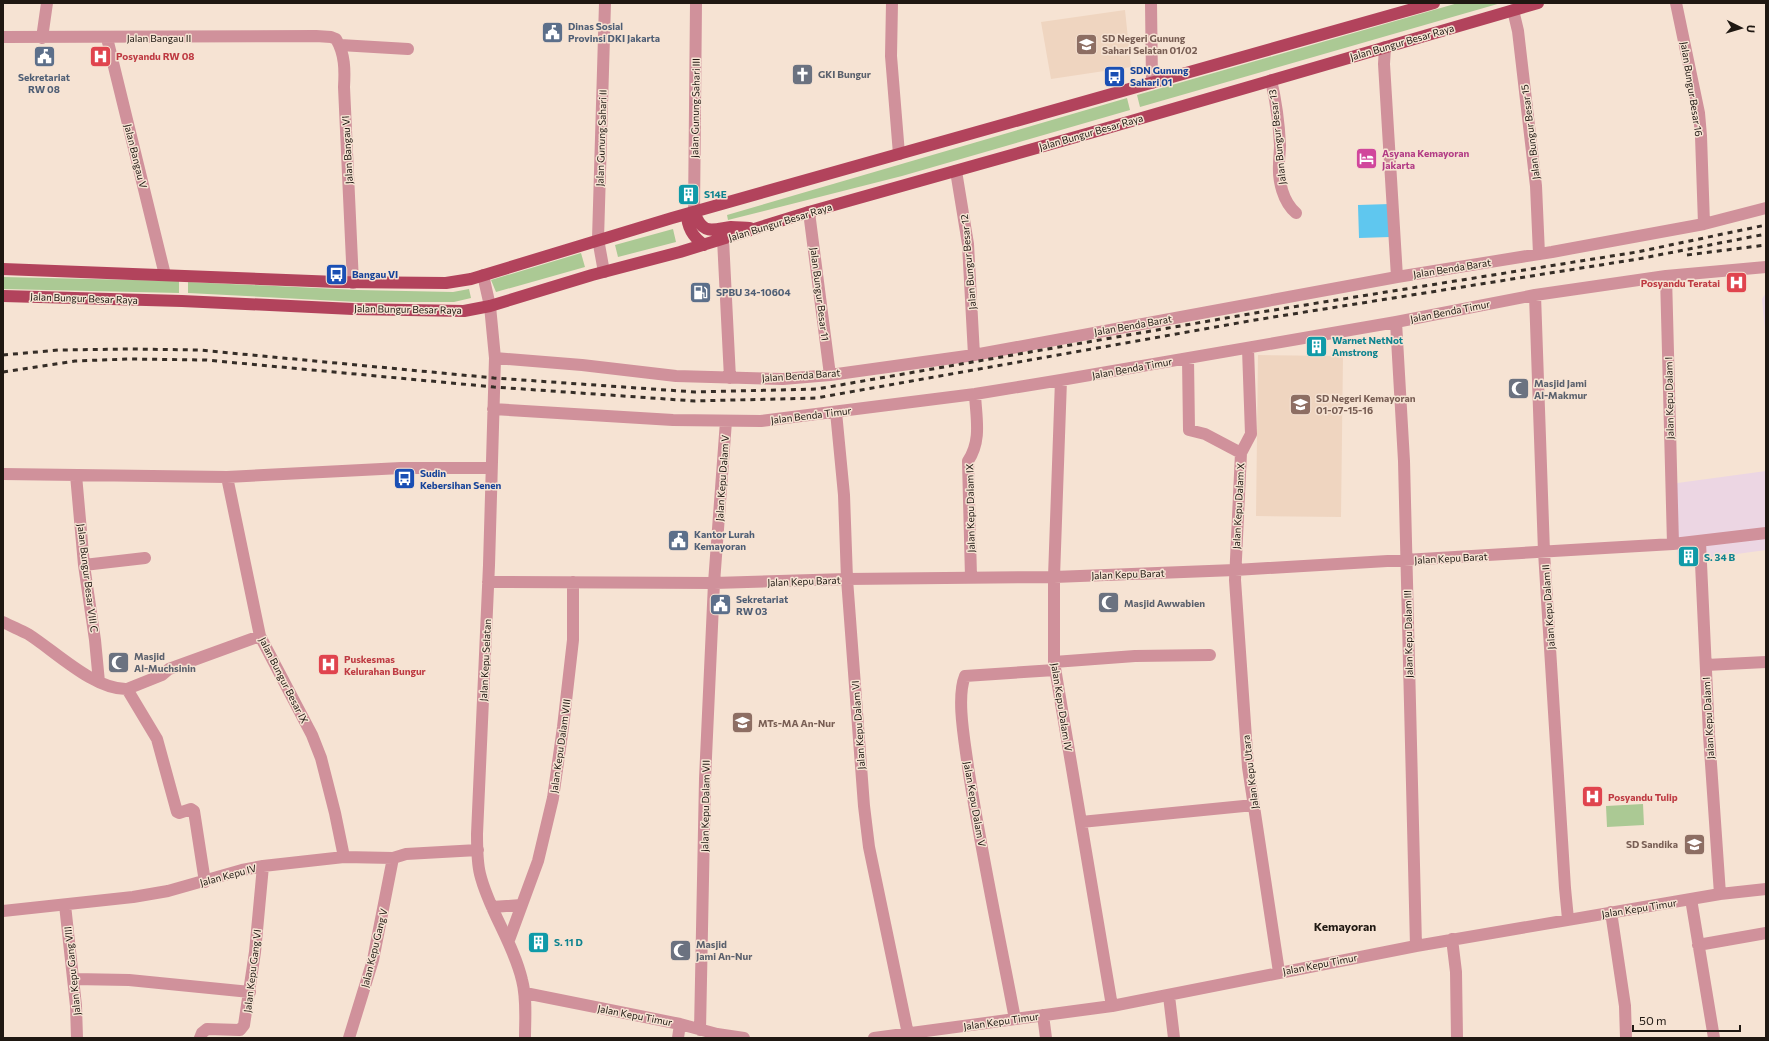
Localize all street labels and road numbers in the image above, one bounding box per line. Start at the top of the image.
street label: Jalan Bungur Besar Raya [1349,21,1455,63]
street label: Jalan Bangau II [127,32,191,44]
street label: Jalan Bungur Besar 16 [1679,41,1705,137]
street label: Jalan Gunung Sahari III [688,58,702,158]
street label: Jalan Bungur Besar 15 [1518,84,1542,180]
street label: Jalan Gunung Sahari II [593,89,609,187]
street label: Jalan Bungur Besar 13 [1266,89,1288,185]
street label: Jalan Bungur Besar Raya [1038,111,1144,153]
street label: Jalan Bangau VI [339,115,355,185]
street label: Jalan Bangau V [122,123,150,190]
street label: Jalan Bungur Besar Raya [727,201,833,243]
street label: Jalan Bungur Besar 12 [958,213,978,310]
street label: Jalan Bungur Besar 11 [808,247,832,341]
street label: Jalan Benda Barat [1412,256,1492,280]
street label: Jalan Bungur Besar Raya [30,290,138,306]
street label: Jalan Benda Timur [1409,297,1491,325]
street label: Jalan Bungur Besar Raya [354,302,462,316]
street label: Jalan Benda Barat [1093,312,1173,338]
street label: Jalan Benda Timur [1091,355,1173,381]
street label: Jalan Kepu Dalam I [1662,357,1676,439]
street label: Jalan Benda Barat [761,366,841,384]
street label: Jalan Benda Timur [770,404,852,426]
street label: Jalan Kepu Dalam V [713,434,731,522]
street label: Jalan Kepu Dalam X [1230,462,1246,549]
street label: Jalan Kepu Dalam IX [963,463,977,553]
street label: Jalan Bungur Besar VIII C [75,523,101,633]
street label: Jalan Kepu Barat [1414,550,1488,566]
street label: Jalan Kepu Dalam II [1539,564,1557,650]
street label: Jalan Kepu Barat [1091,567,1165,581]
street label: Jalan Kepu Barat [767,574,841,588]
street label: Jalan Kepu Dalam III [1401,590,1415,678]
street label: Jalan Kepu Selatan [477,618,493,702]
street label: Jalan Bungur Besar IX [257,635,311,725]
street label: Jalan Kepu Dalam IV [1049,662,1075,752]
street label: Jalan Kepu Dalam I [1700,677,1716,759]
street label: Jalan Kepu Dalam VI [849,680,867,770]
street label: Jalan Kepu Dalam VIII [547,698,573,794]
street label: Jalan Kepu Utara [1240,734,1260,810]
street label: Jalan Kepu Dalam VII [698,760,712,852]
street label: Jalan Kepu Dalam V [962,760,988,848]
street label: Jalan Kepu IV [198,862,258,888]
street label: Jalan Kepu Timur [1601,896,1677,920]
street label: Jalan Kepu Gang V [358,907,390,989]
street label: Jalan Kepu Gang VIII [61,926,83,1016]
street label: Jalan Kepu Gang VI [241,929,263,1013]
street label: Jalan Kepu Timur [1282,951,1358,977]
street label: Jalan Kepu Timur [597,1002,673,1028]
street label: Jalan Kepu Timur [963,1010,1039,1032]

